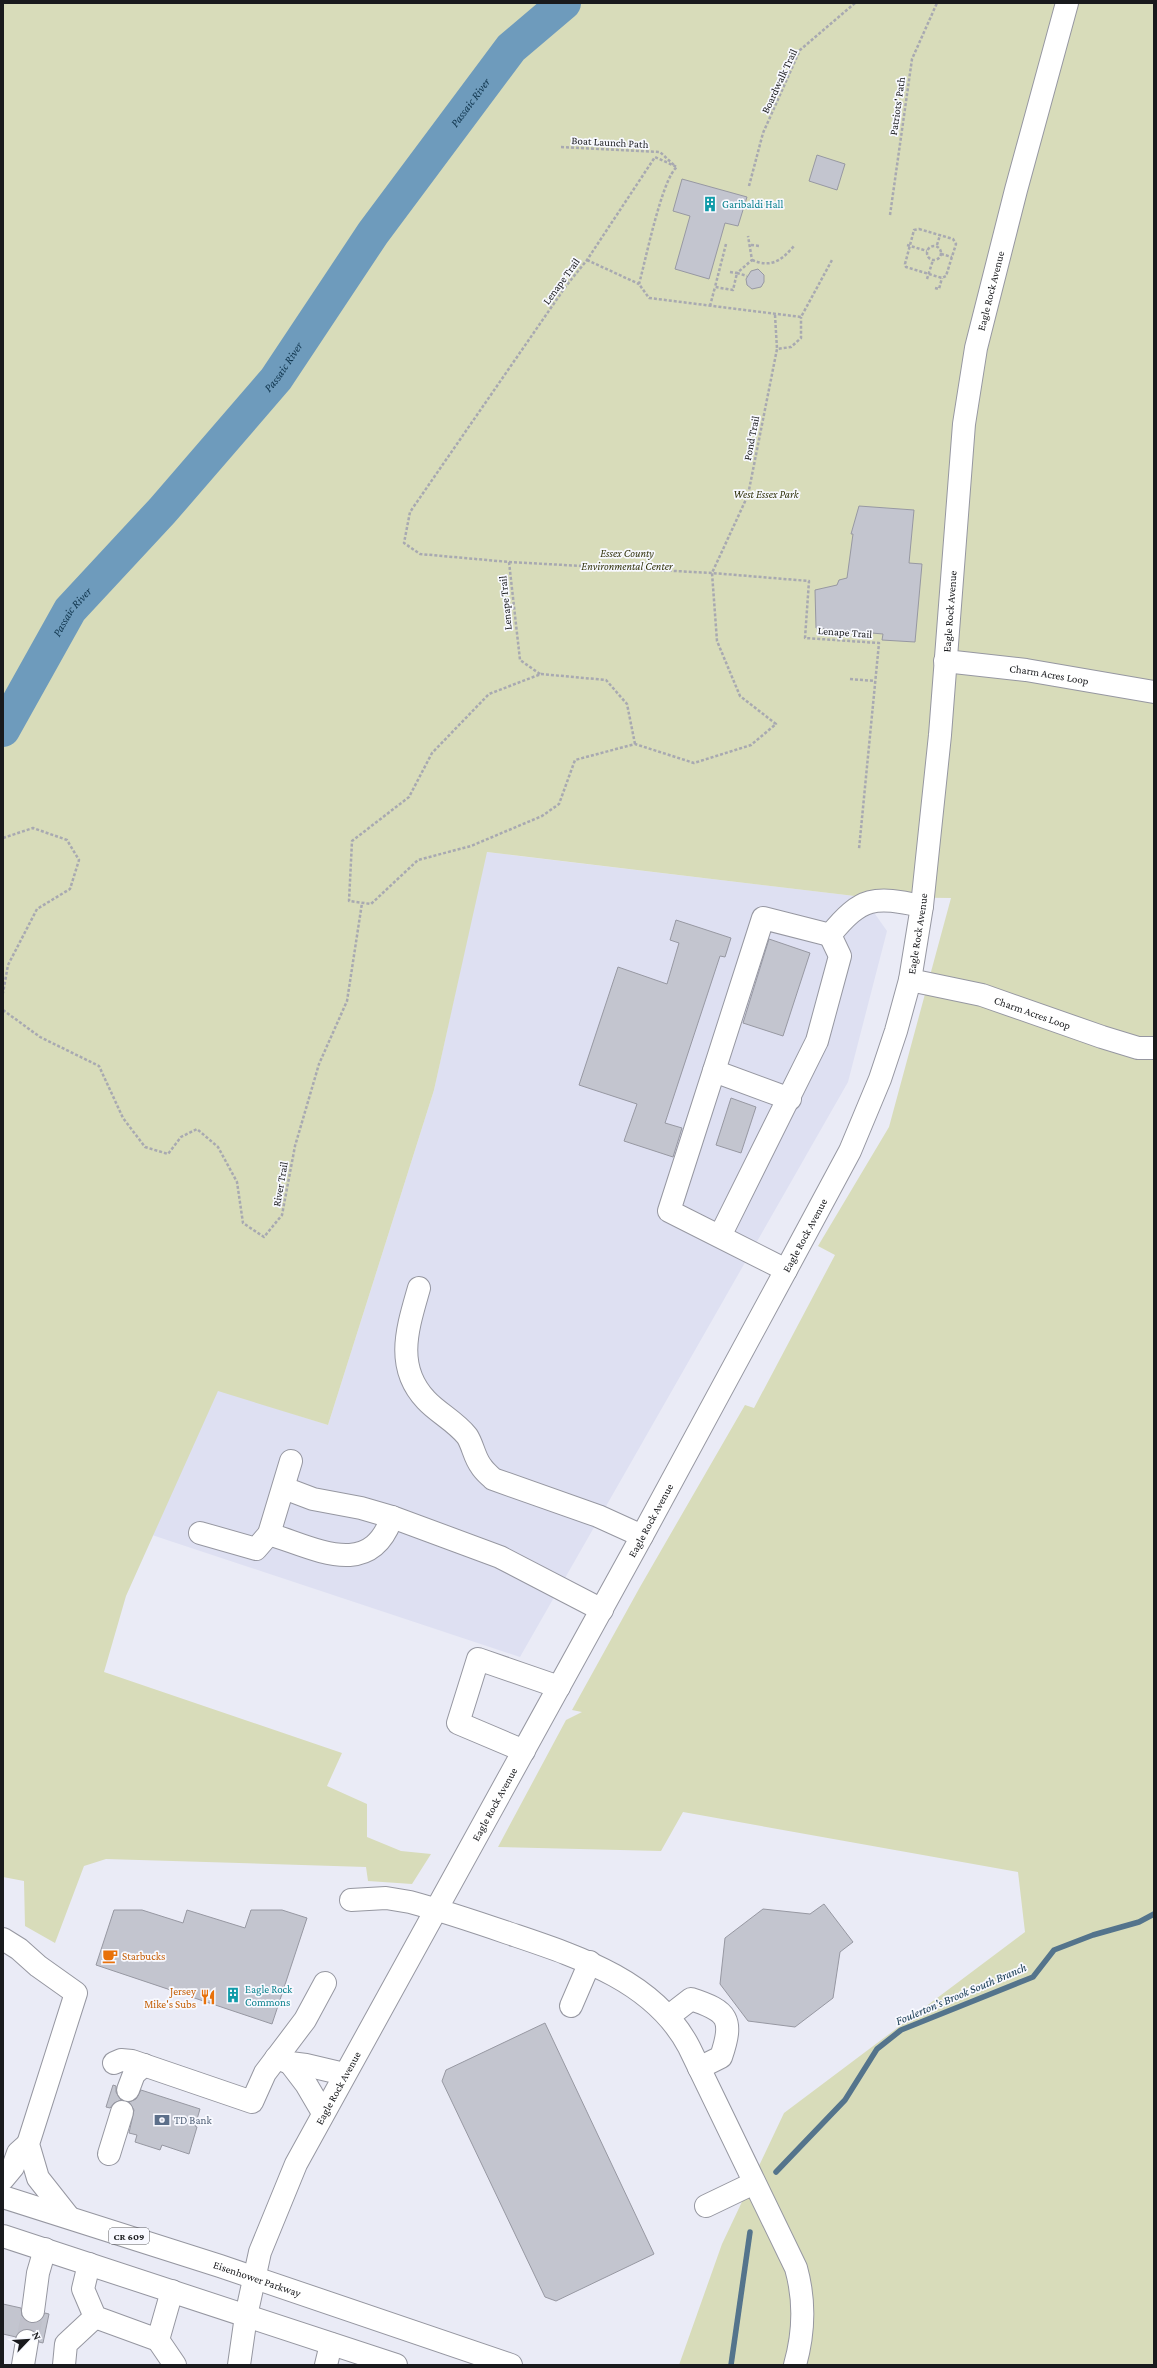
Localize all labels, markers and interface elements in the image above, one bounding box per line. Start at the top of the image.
street label: Boardwalk Trail [759,47,799,115]
water label: Passaic River [447,75,494,130]
street label: Patriots' Path [887,76,907,136]
street label: Boat Launch Path [571,134,649,150]
building icon: Garibaldi Hall [701,195,719,213]
place label: Garibaldi Hall [722,198,783,210]
street label: Eagle Rock Avenue [975,249,1006,332]
street label: Lenape Trail [540,255,583,307]
water label: Passaic River [261,339,306,395]
street label: Pond Trail [741,415,761,461]
park label: West Essex Park [733,488,800,500]
park label: Essex County Environmental Center [581,547,674,572]
street label: Eagle Rock Avenue [940,570,959,653]
street label: Lenape Trail [496,575,515,631]
water label: Passaic River [50,584,95,639]
street label: Lenape Trail [817,624,873,641]
street label: Charm Acres Loop [1009,662,1090,688]
street label: Eagle Rock Avenue [905,892,929,975]
street label: Charm Acres Loop [993,994,1073,1033]
street label: River Trail [270,1161,290,1207]
street label: Eagle Rock Avenue [780,1196,829,1274]
street label: Eagle Rock Avenue [626,1481,675,1559]
street label: Eagle Rock Avenue [469,1765,519,1843]
cafe icon: Starbucks [101,1947,119,1965]
place label: Starbucks [122,1950,165,1962]
water label: Foulerton's Brook South Branch [894,1960,1029,2028]
place label: Eagle Rock Commons [245,1983,293,2008]
place label: Jersey Mike's Subs [144,1985,197,2010]
building icon: Eagle Rock Commons [224,1986,242,2004]
restaurant icon: Jersey Mike's Subs [199,1988,217,2006]
street label: Eagle Rock Avenue [313,2049,363,2127]
bank icon: TD Bank [153,2111,171,2129]
place label: TD Bank [174,2114,212,2126]
road number: CR 609 [109,2228,149,2244]
street label: Eisenhower Parkway [212,2258,303,2300]
north arrow [8,2320,48,2360]
text: N [30,2330,44,2342]

